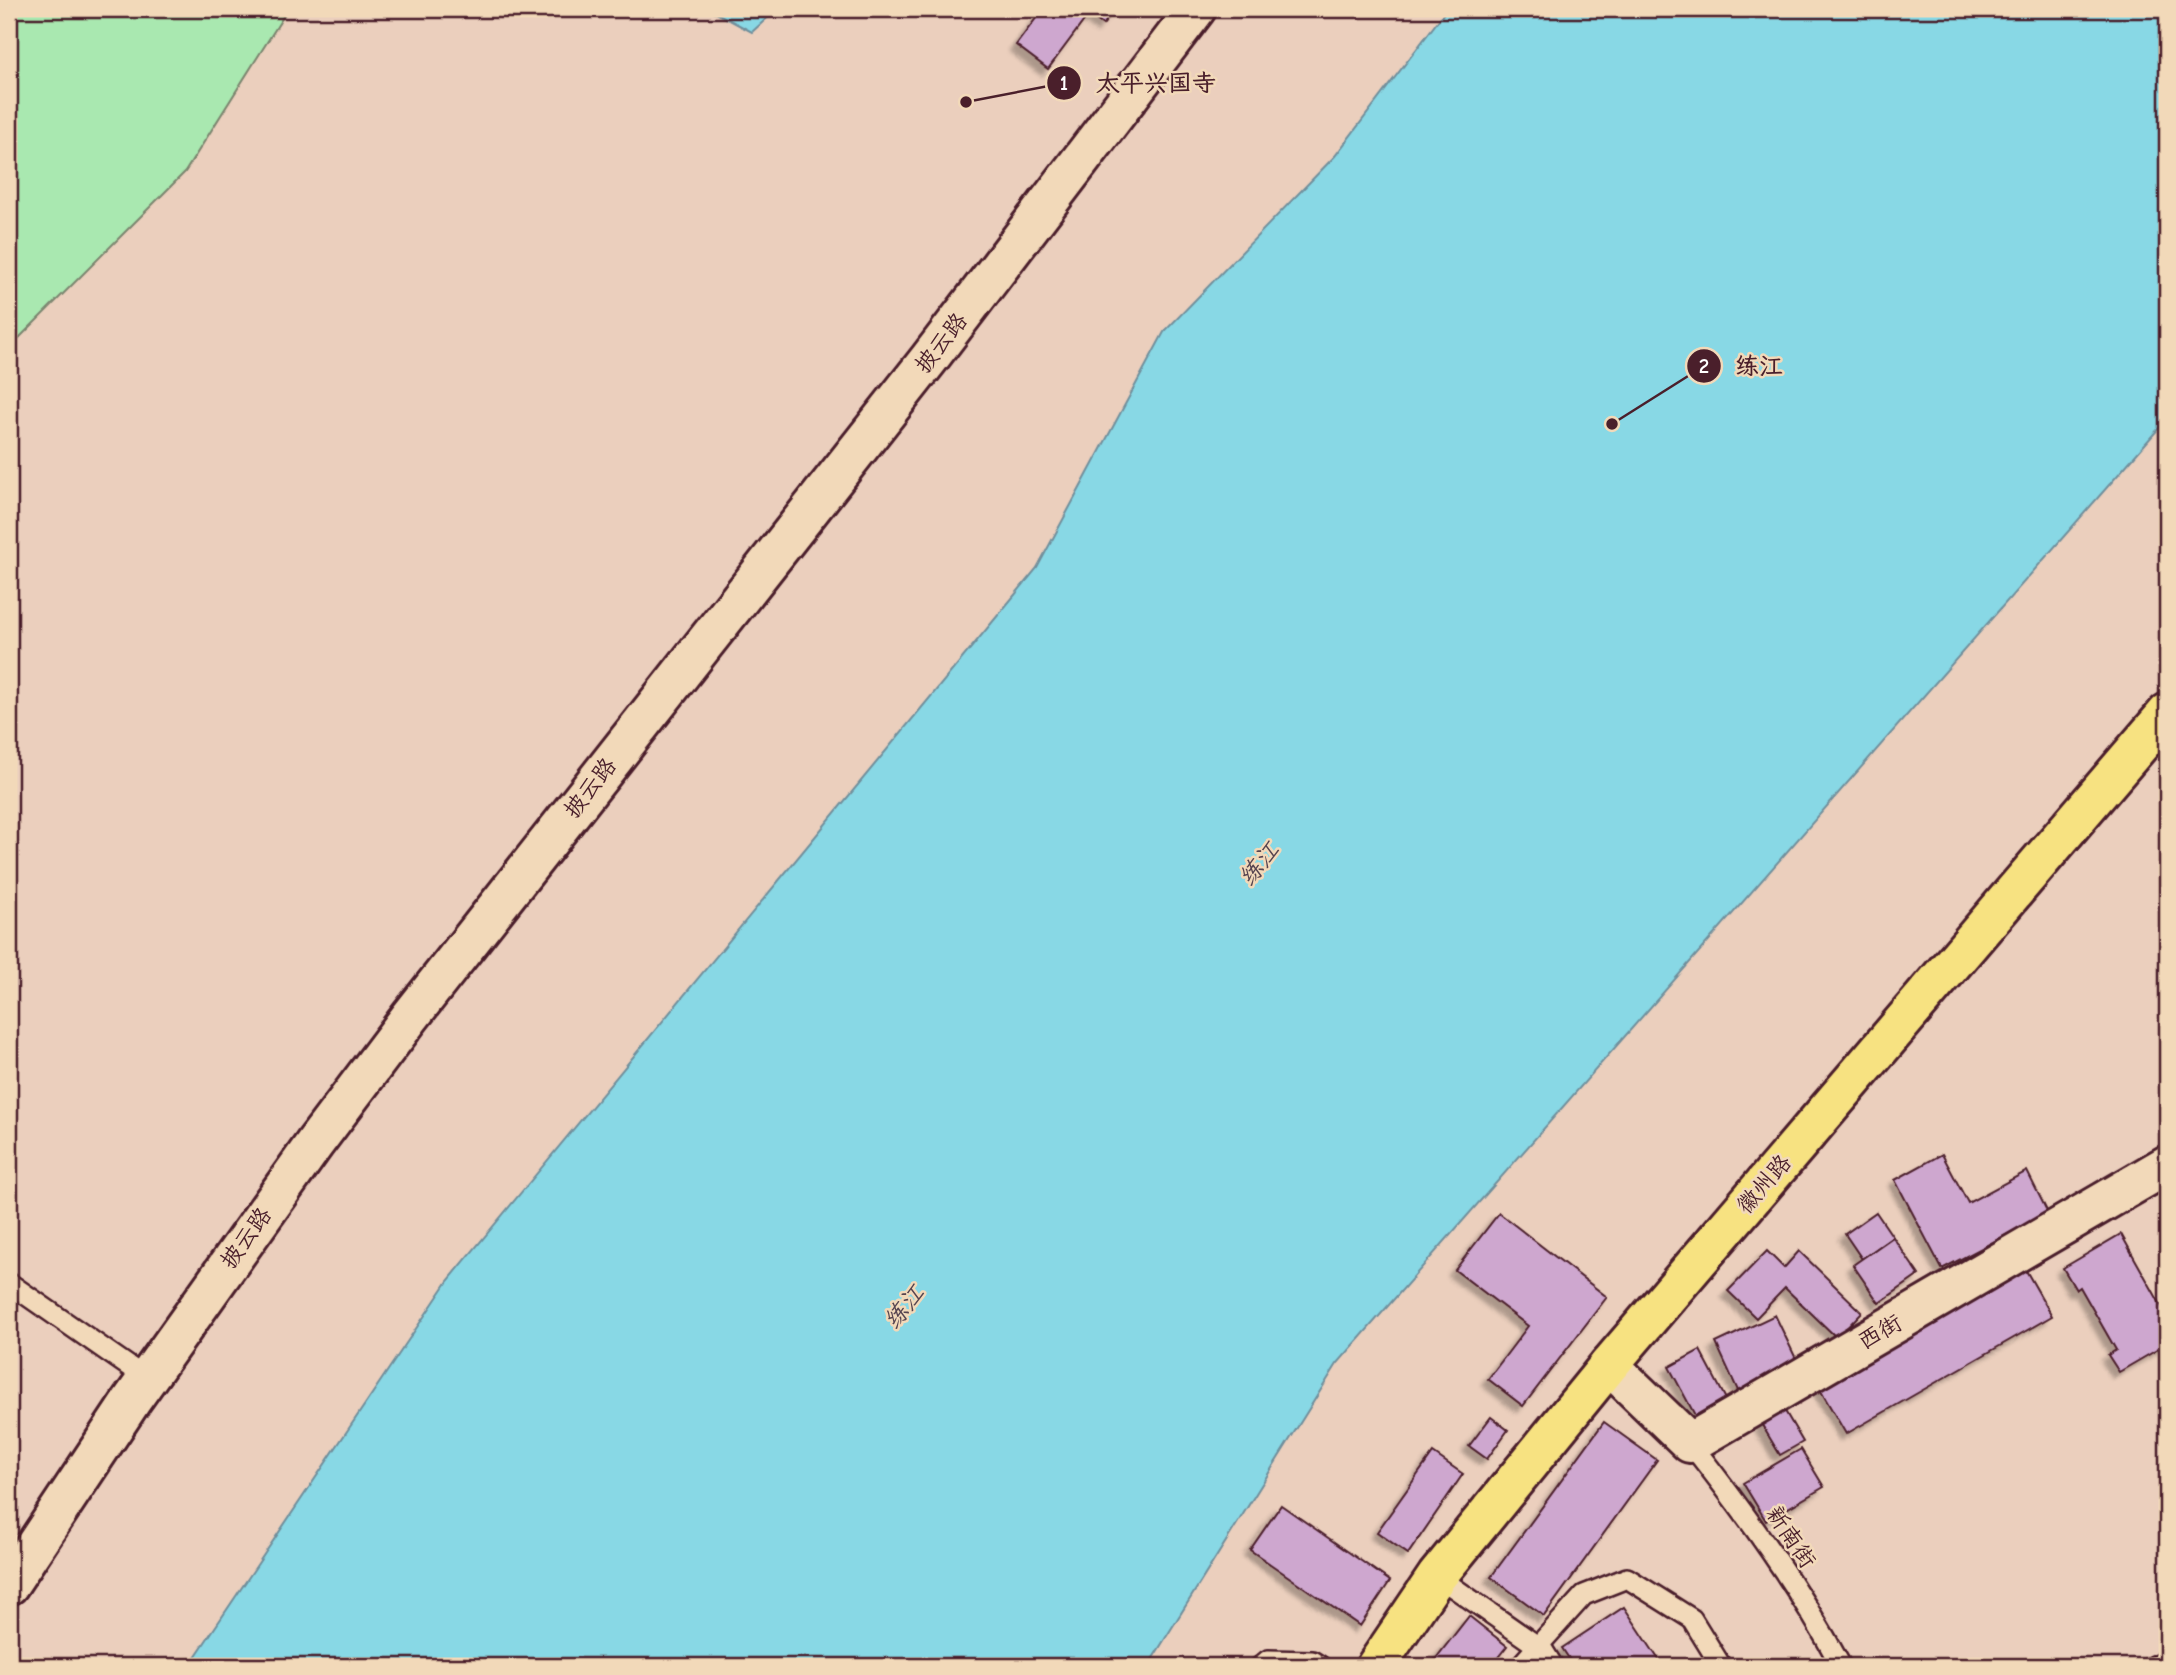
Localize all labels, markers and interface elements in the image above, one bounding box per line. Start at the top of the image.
callout: 太平兴国寺 [1047,60,1230,105]
text: 太平兴国寺 [1096,69,1216,97]
text: 1 [1060,71,1068,95]
street label: 披云路 [909,308,973,378]
callout: 练江 [1686,343,1797,388]
text: 练江 [1735,352,1783,380]
text: 2 [1699,354,1709,378]
street label: 披云路 [558,753,622,823]
water label: 练江 [1233,836,1286,891]
street label: 徽州路 [1731,1149,1797,1219]
street label: 披云路 [215,1202,277,1274]
water label: 练江 [878,1279,931,1334]
street label: 西街 [1853,1309,1907,1355]
street label: 新南街 [1761,1501,1821,1573]

